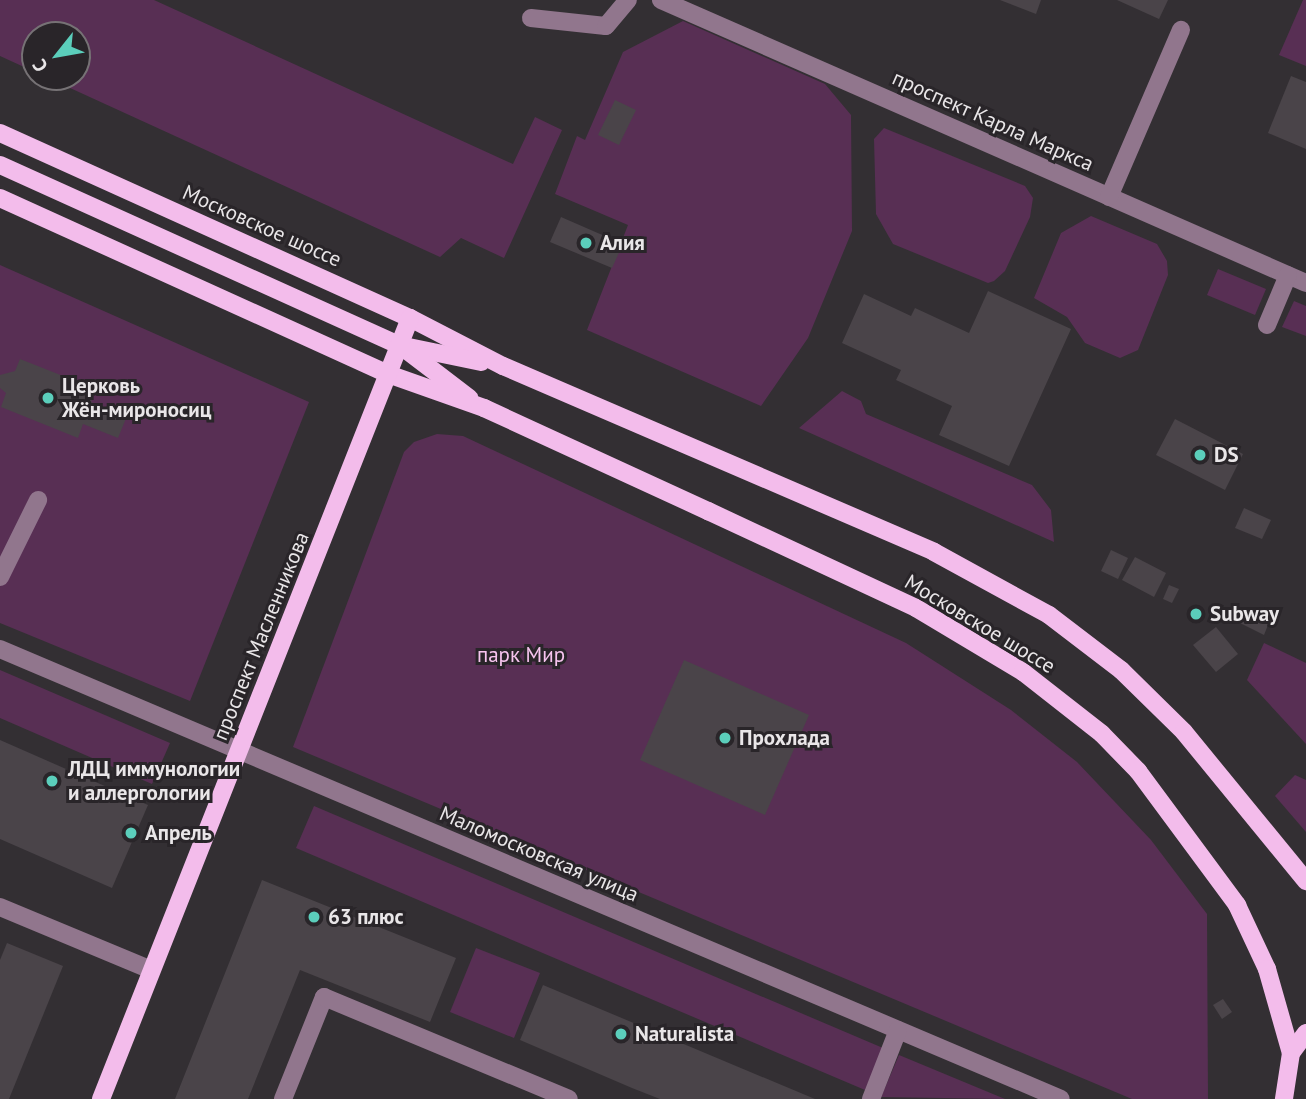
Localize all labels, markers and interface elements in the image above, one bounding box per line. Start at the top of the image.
north arrow [21,21,91,91]
text: С [27,55,53,77]
street label: проспект Карла Маркса [888,65,1098,177]
street label: Московское шоссе [179,180,345,272]
place label: Алия [600,230,645,256]
marker: Алия [578,235,594,251]
place label: Церковь Жён-мироносиц [62,373,211,423]
marker: Церковь Жён-мироносиц [40,390,56,406]
place label: DS [1214,442,1239,468]
marker: DS [1192,447,1208,463]
street label: проспект Масленникова [208,528,314,744]
street label: Московское шоссе [900,569,1060,679]
place label: Subway [1210,601,1279,627]
marker: Subway [1188,606,1204,622]
park label: парк Мир [477,642,565,668]
place label: Прохлада [739,725,830,751]
marker: Прохлада [717,730,733,746]
place label: ЛДЦ иммунологии и аллергологии [68,756,240,806]
marker: ЛДЦ иммунологии и аллергологии [42,771,62,791]
street label: Маломосковская улица [436,801,642,907]
place label: Апрель [145,820,212,846]
marker: Апрель [123,825,139,841]
place label: 63 плюс [328,904,404,930]
marker: 63 плюс [306,909,322,925]
place label: Naturalista [635,1021,734,1047]
marker: Naturalista [613,1026,629,1042]

